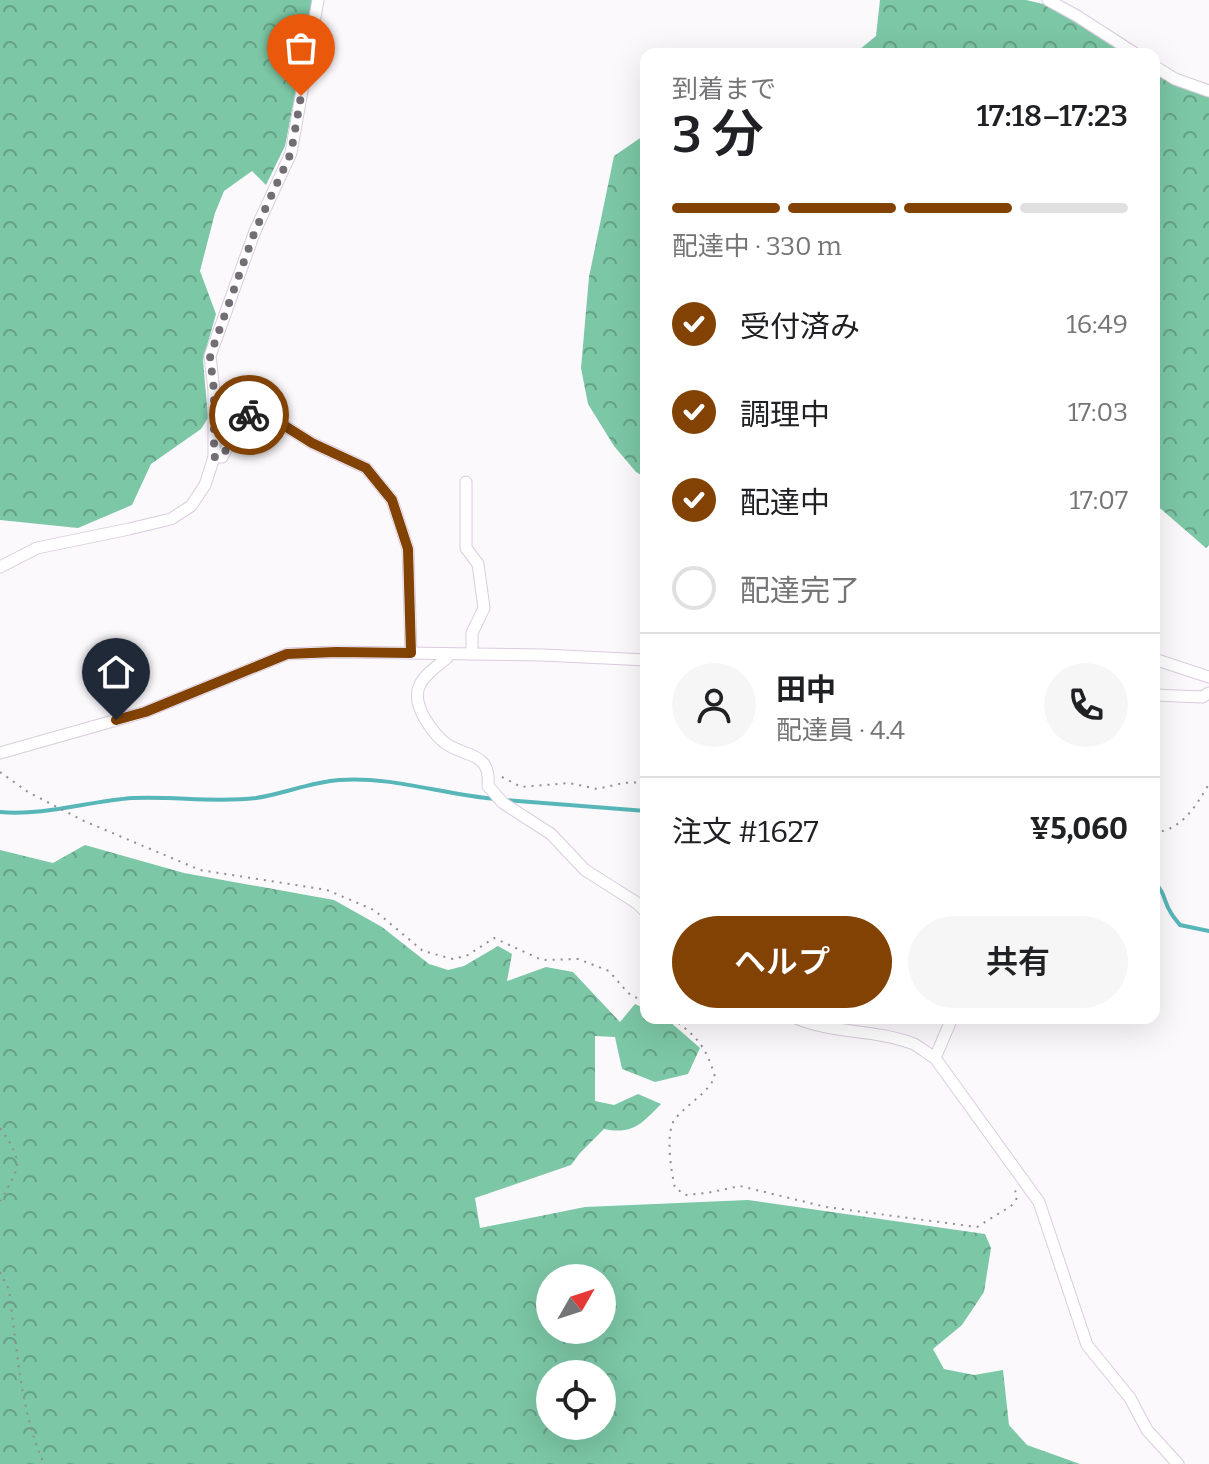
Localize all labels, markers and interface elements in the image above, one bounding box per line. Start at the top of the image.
pin [267,14.0,335,96]
icon: bag [279,26,323,70]
text: 到着まで [672,74,776,105]
text: 17:18–17:23 [976,98,1128,134]
text: 3 分 [672,103,764,166]
text: 配達中 · 330 m [672,231,842,262]
icon: check [672,302,716,346]
text: 受付済み [740,309,860,345]
text: 16:49 [1066,309,1128,340]
courier [209,375,289,455]
icon: check [672,390,716,434]
icon: bike [227,393,271,437]
text: 調理中 [740,397,830,433]
text: 17:03 [1068,397,1128,428]
icon: check [672,478,716,522]
text: 配達中 [740,485,830,521]
text: 17:07 [1069,485,1128,516]
text: 配達完了 [740,573,860,609]
pin [82,638,150,720]
icon: home [94,650,138,694]
button: person [672,663,756,747]
button: phone [1044,663,1128,747]
text: 田中 [776,672,836,708]
text: 配達員 · 4.4 [776,715,905,746]
text: ¥5,060 [1030,811,1128,847]
text: 注文 #1627 [672,814,819,850]
button: ヘルプ [672,916,892,1008]
button: 共有 [908,916,1128,1008]
north arrow [536,1264,616,1344]
map controls [536,1264,616,1440]
button: locate [536,1360,616,1440]

